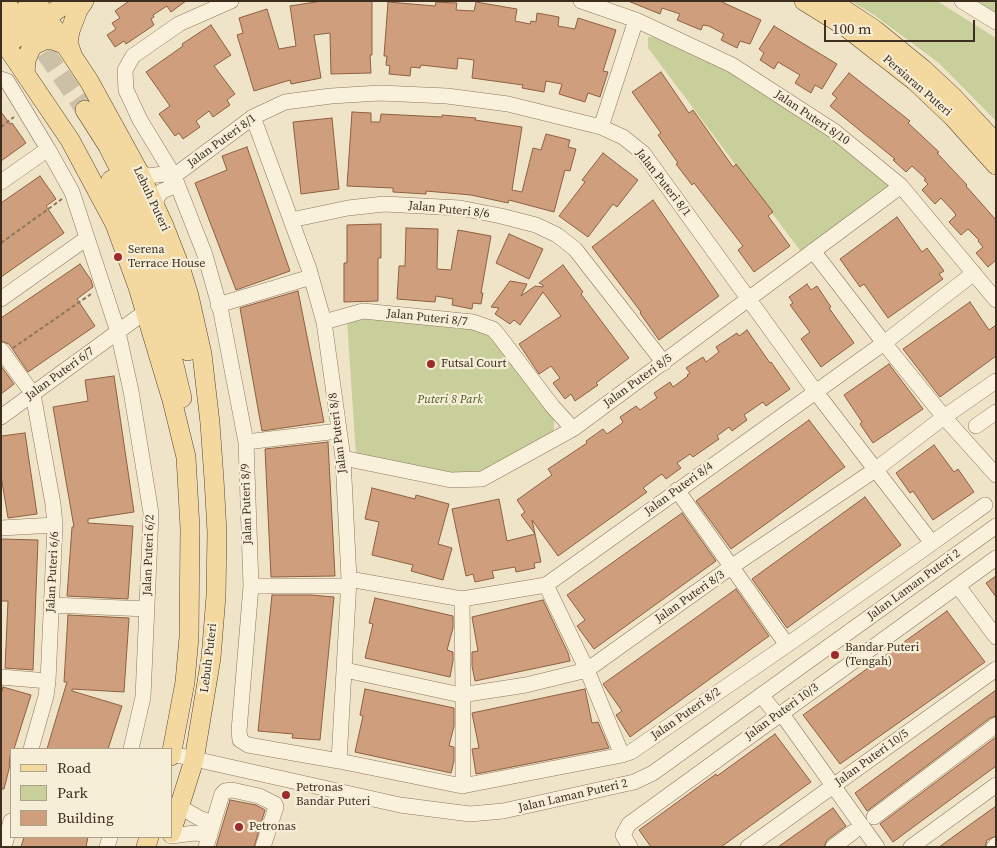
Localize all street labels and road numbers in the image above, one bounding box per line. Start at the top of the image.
street label: Persiaran Puteri [880,52,954,120]
street label: Jalan Puteri 8/10 [772,88,852,148]
street label: Jalan Puteri 8/1 [185,111,259,171]
street label: Jalan Puteri 8/1 [632,147,694,219]
street label: Lebuh Puteri [130,164,172,234]
street label: Jalan Puteri 8/6 [408,199,490,221]
street label: Jalan Puteri 8/7 [386,307,468,329]
street label: Jalan Puteri 6/7 [23,344,97,404]
street label: Jalan Puteri 8/5 [601,351,675,411]
street label: Jalan Puteri 8/8 [326,392,350,474]
street label: Jalan Puteri 8/4 [642,459,716,519]
street label: Jalan Puteri 8/9 [238,463,256,545]
street label: Jalan Puteri 6/2 [140,514,158,596]
street label: Jalan Puteri 6/6 [44,531,62,613]
street label: Jalan Laman Puteri 2 [865,546,963,624]
street label: Jalan Puteri 8/3 [653,568,727,626]
street label: Lebuh Puteri [198,623,220,693]
street label: Jalan Puteri 10/3 [742,681,822,743]
street label: Jalan Puteri 8/2 [649,685,723,743]
street label: Jalan Puteri 10/5 [832,727,912,789]
street label: Jalan Laman Puteri 2 [517,776,629,816]

